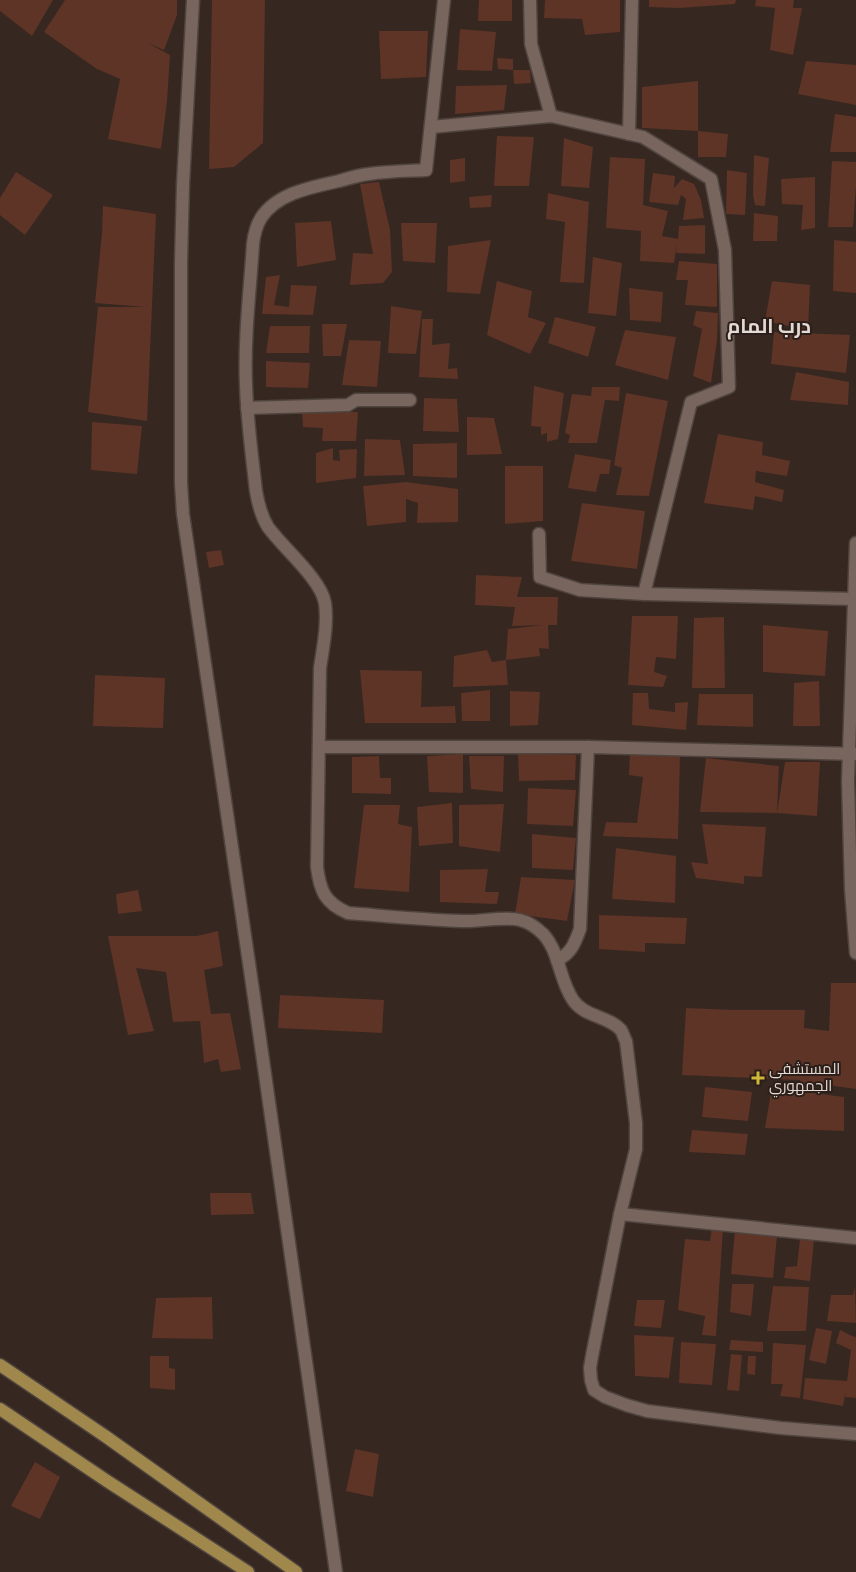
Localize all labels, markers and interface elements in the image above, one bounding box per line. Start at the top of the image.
district label: درب المام [727,307,811,344]
place label: المستشفى الجمهوري [769,1054,840,1100]
marker: المستشفى الجمهوري [751,1071,765,1085]

